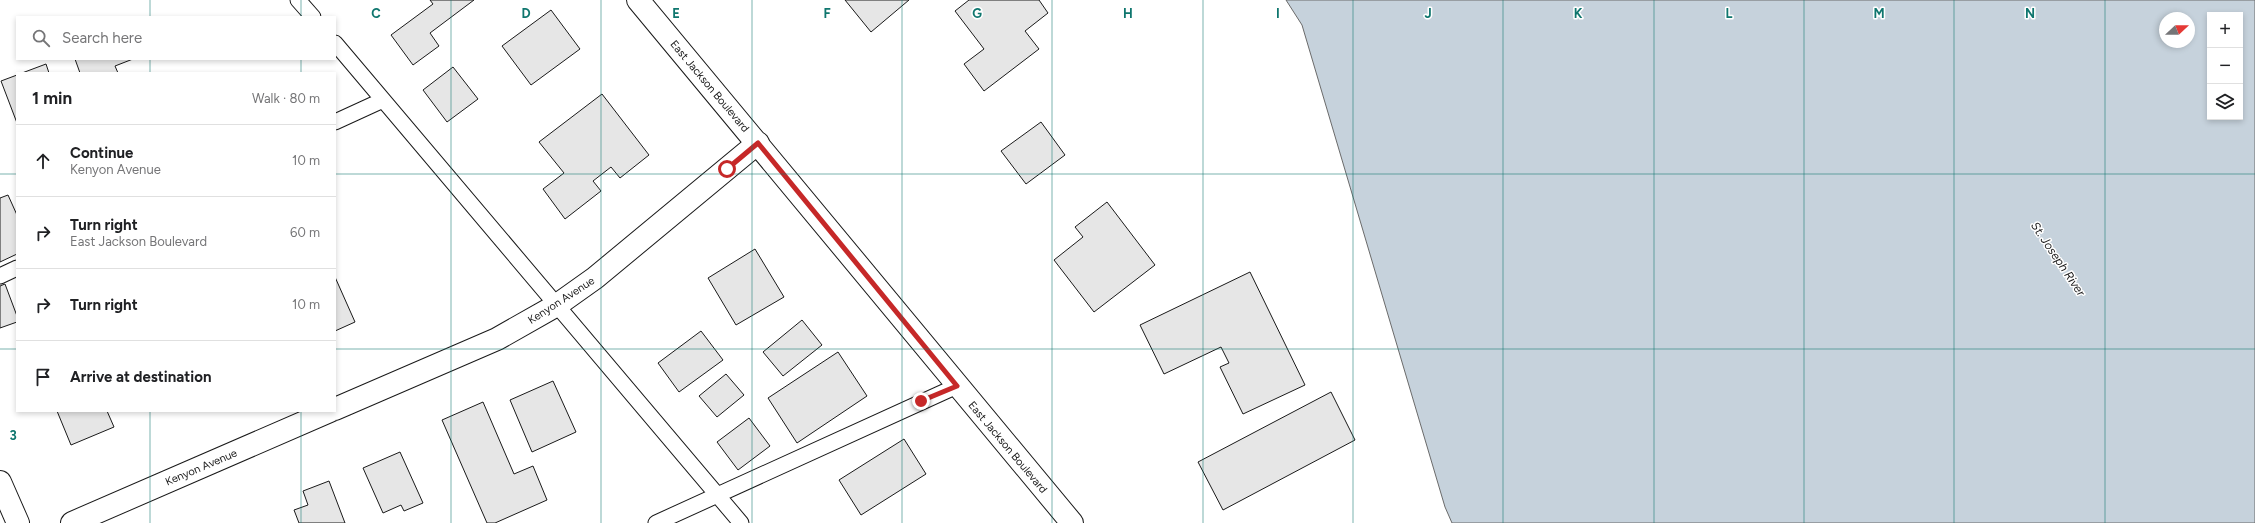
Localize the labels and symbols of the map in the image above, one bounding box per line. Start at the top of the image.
text: C [371,6,381,21]
text: D [521,6,531,21]
text: E [672,6,680,21]
text: F [823,6,831,21]
text: G [972,6,982,21]
text: H [1123,6,1133,21]
text: I [1276,6,1280,21]
text: J [1424,6,1432,21]
text: K [1574,6,1583,21]
text: L [1726,6,1733,21]
text: M [1873,6,1885,21]
text: N [2025,6,2035,21]
north arrow [2159,12,2195,48]
street label: East Jackson Boulevard [667,38,752,135]
route start [718,160,736,178]
water label: St. Joseph River [2028,219,2089,300]
street label: Kenyon Avenue [526,274,597,327]
route end [912,392,930,410]
street label: East Jackson Boulevard [965,399,1050,496]
text: 3 [9,428,17,443]
street label: Kenyon Avenue [163,446,239,488]

